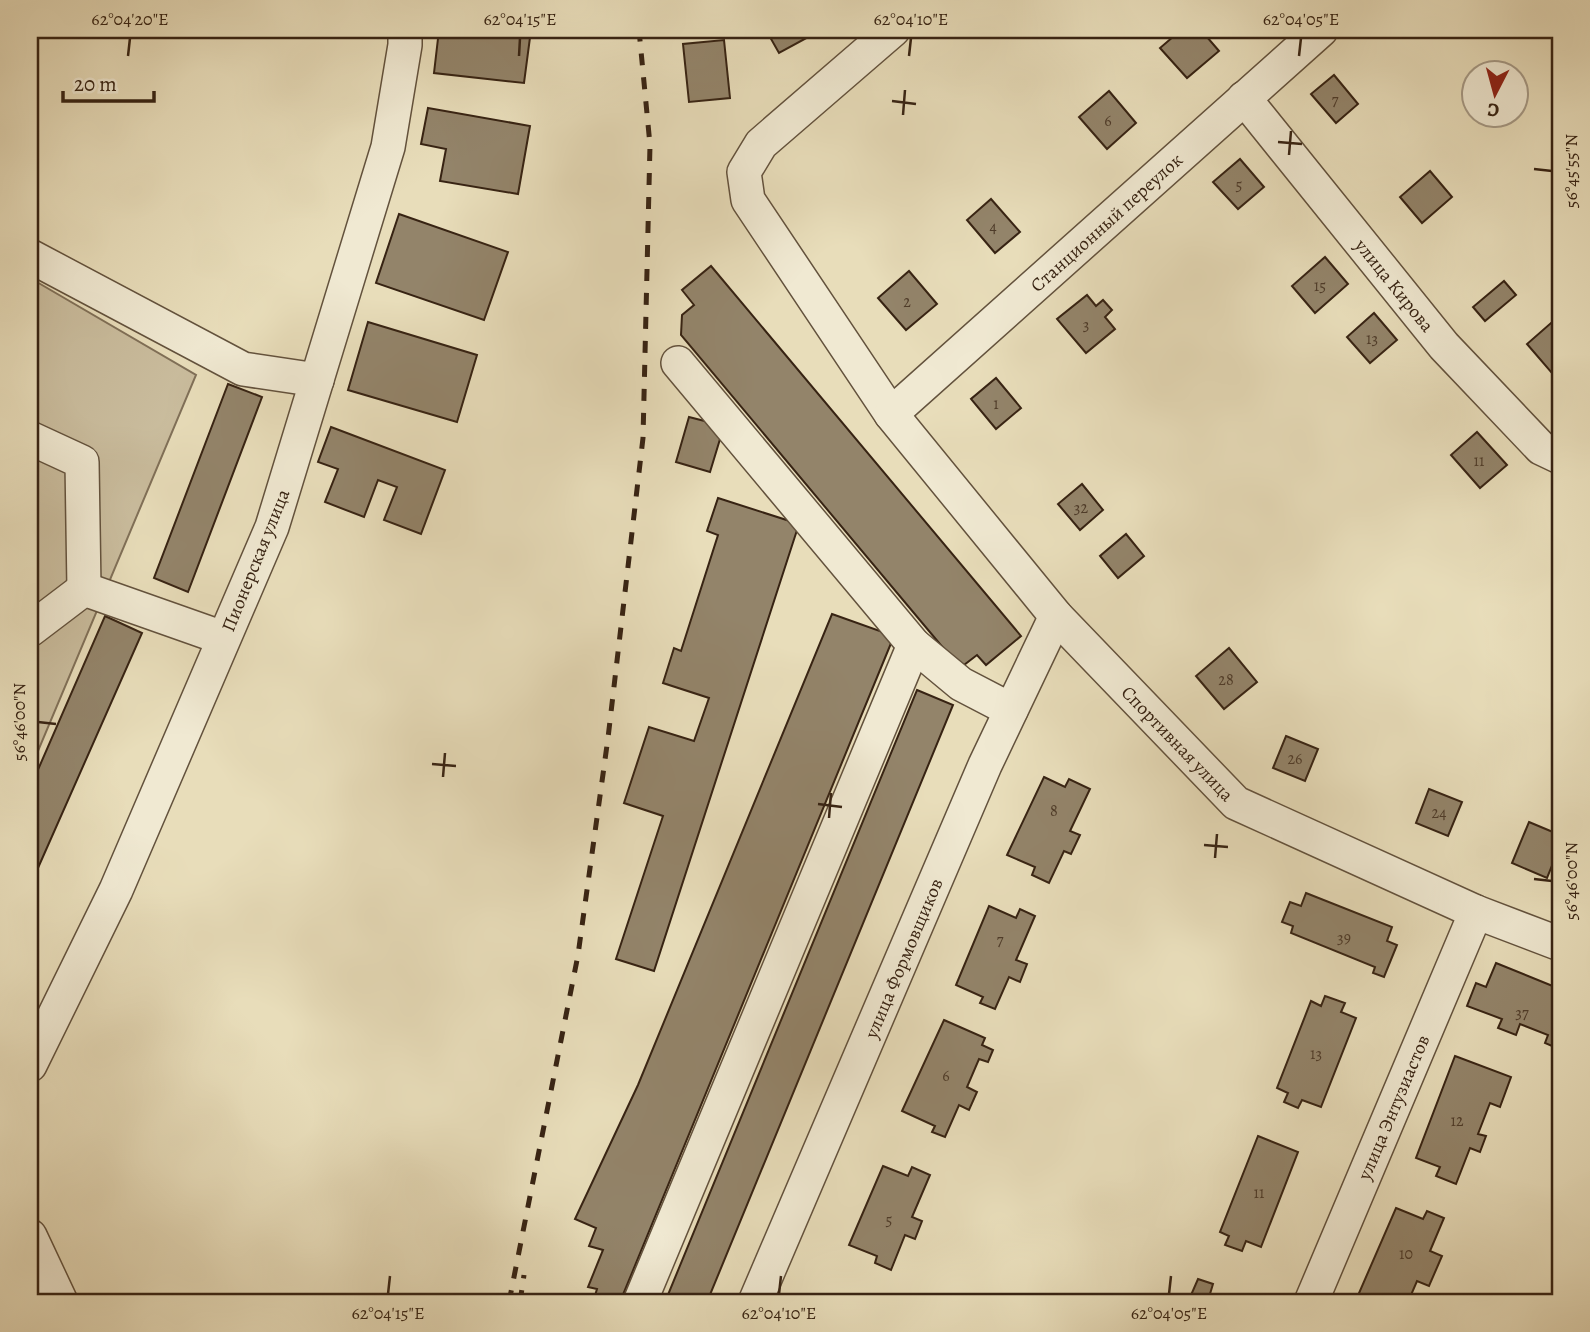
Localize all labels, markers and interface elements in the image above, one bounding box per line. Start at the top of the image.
text: 62°04'20"E [91,7,169,31]
text: 62°04'15"E [483,7,557,31]
text: 62°04'10"E [874,7,948,31]
text: 62°04'05"E [1263,7,1339,31]
scale bar [63,60,154,104]
north arrow [1460,60,1530,130]
text: 20 m [74,70,117,98]
house number: 7 [1332,89,1339,111]
text: С [1486,96,1501,123]
house number: 6 [1104,110,1112,132]
text: 56°45'55"N [1559,134,1583,208]
street label: Станционный переулок [1025,147,1189,298]
house number: 5 [1236,174,1243,196]
house number: 4 [989,216,997,238]
street label: улица Кирова [1348,233,1440,338]
house number: 15 [1314,275,1326,297]
house number: 2 [903,291,911,313]
house number: 3 [1083,314,1089,336]
house number: 13 [1366,328,1378,350]
house number: 1 [993,393,999,415]
house number: 11 [1474,450,1485,472]
street label: Пионерская улица [215,485,296,636]
house number: 32 [1074,497,1089,519]
house number: 28 [1218,669,1234,691]
street label: Спортивная улица [1115,680,1240,807]
text: 56°46'00"N [7,683,31,761]
house number: 26 [1288,748,1303,770]
house number: 8 [1050,800,1058,822]
house number: 24 [1432,802,1446,824]
text: 56°46'00"N [1559,842,1583,920]
street label: улица Формовщиков [858,874,949,1043]
house number: 39 [1337,927,1351,949]
house number: 7 [997,929,1004,951]
house number: 37 [1515,1002,1529,1024]
street label: улица Энтузиастов [1351,1031,1436,1185]
house number: 13 [1310,1043,1322,1065]
house number: 6 [942,1065,950,1087]
house number: 12 [1450,1110,1464,1132]
house number: 11 [1254,1182,1265,1204]
house number: 5 [886,1209,893,1231]
house number: 10 [1399,1243,1413,1265]
text: 62°04'15"E [351,1301,425,1325]
text: 62°04'10"E [742,1301,816,1325]
text: 62°04'05"E [1131,1301,1207,1325]

